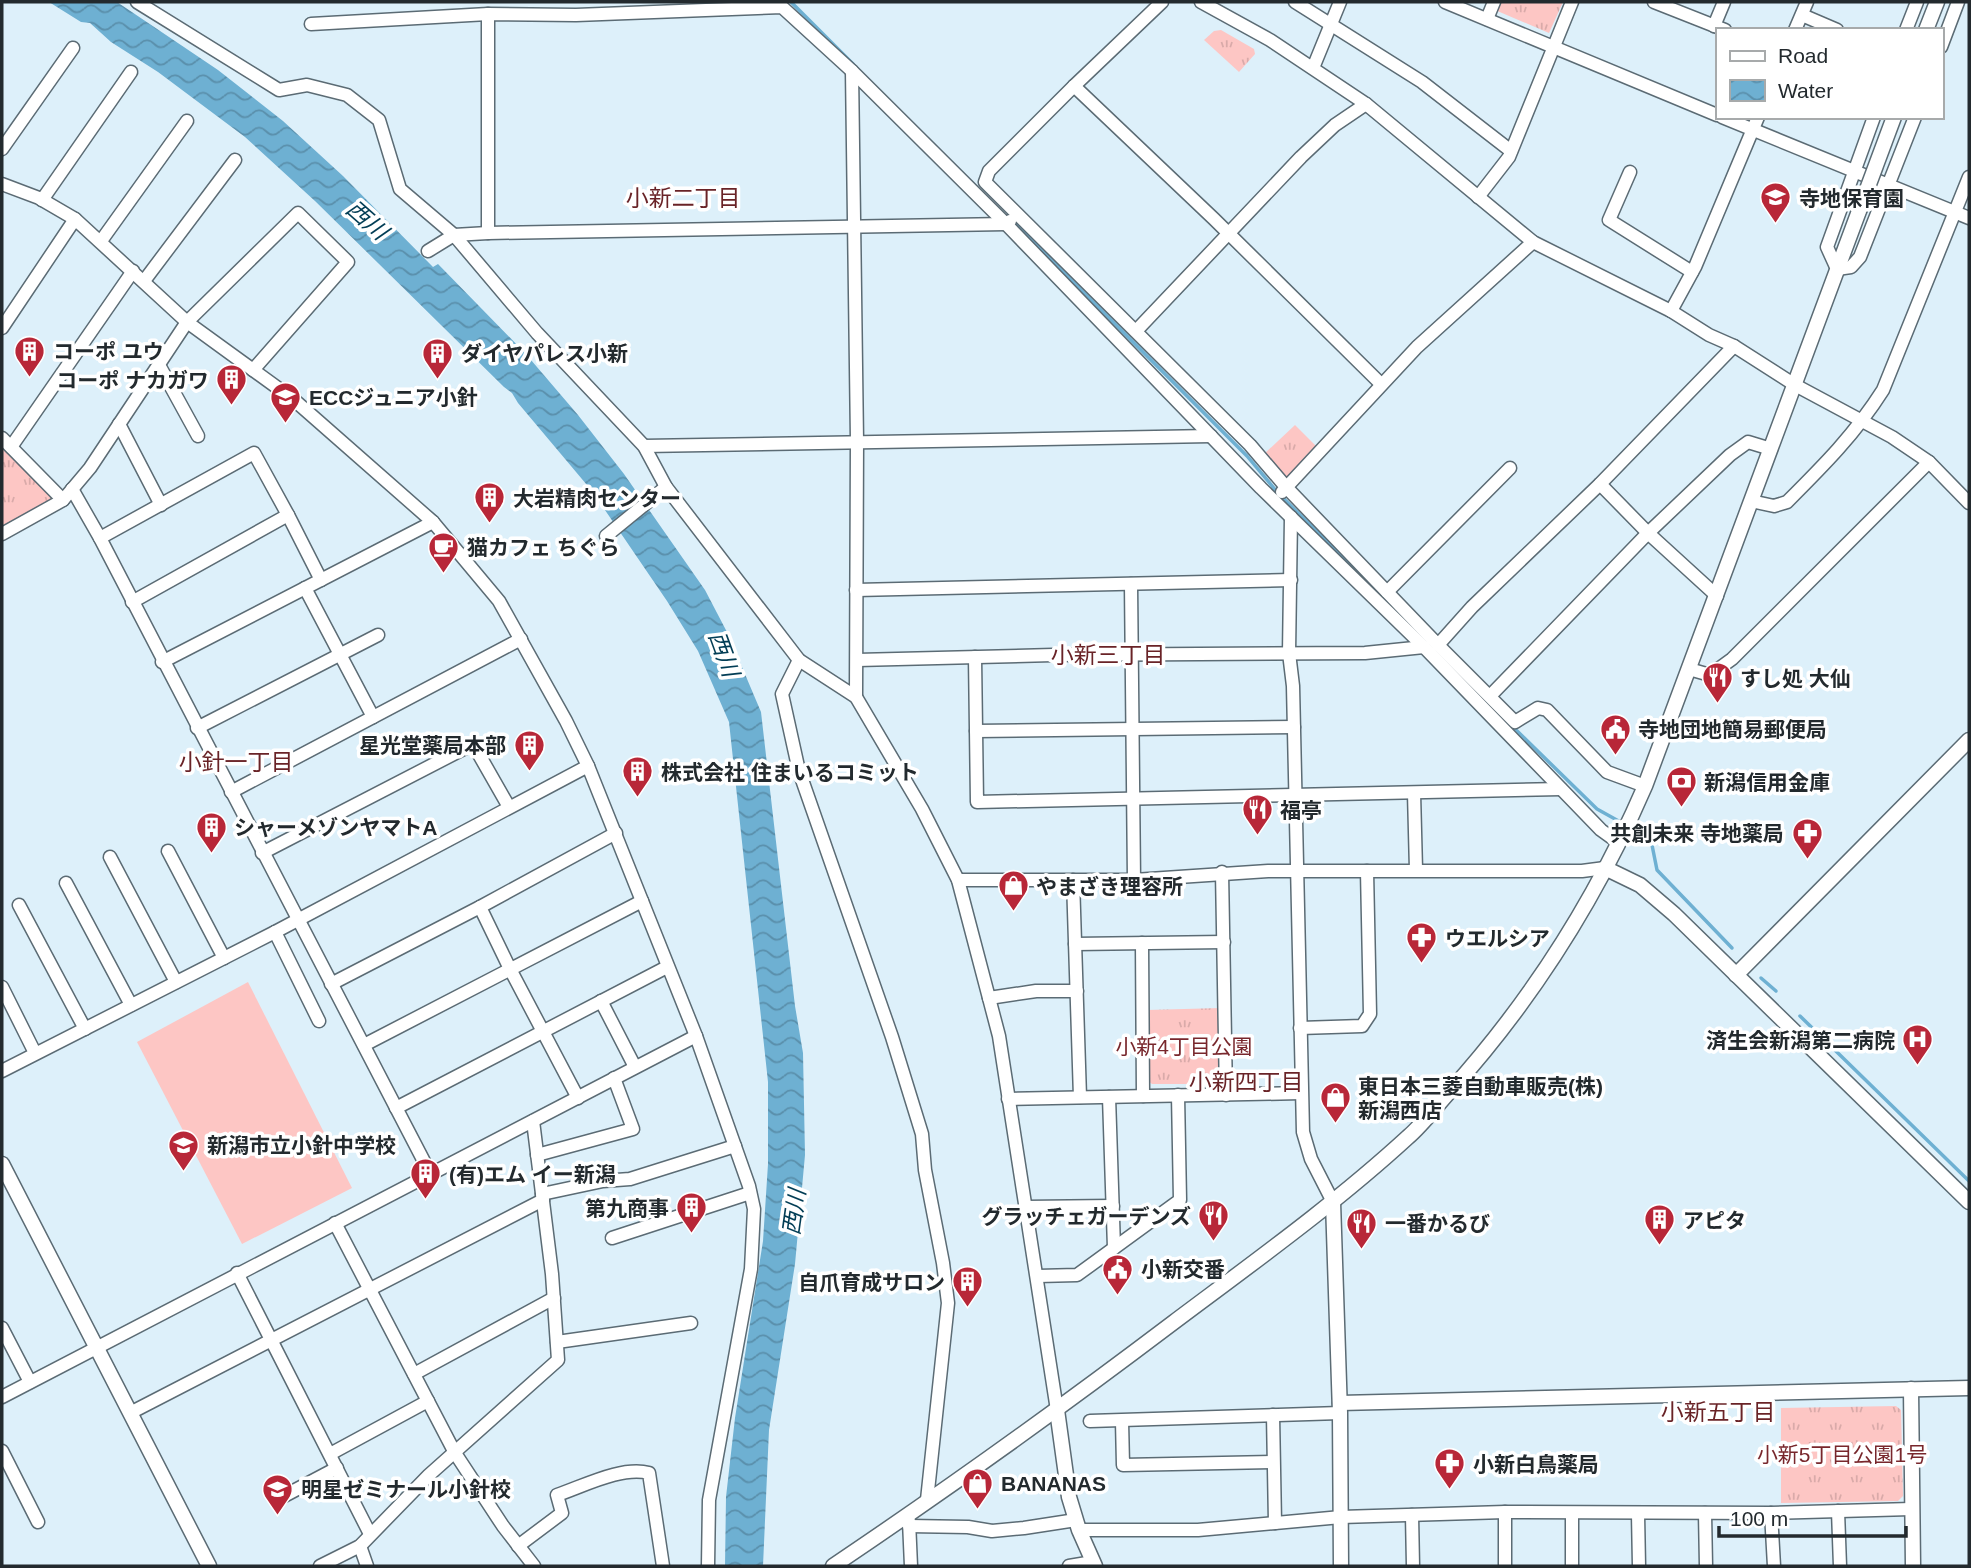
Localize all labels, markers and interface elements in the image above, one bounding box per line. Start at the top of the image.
legend [1716,28,1943,119]
text: Road [1778,44,1828,67]
text: Water [1778,79,1833,102]
school or university icon: 寺地保育園 [1759,181,1793,225]
district label: 小新二丁目 [626,185,741,211]
place label: 寺地保育園 [1799,187,1904,210]
water label: 西川 [341,195,395,247]
building icon: コーポ ユウ [13,334,47,378]
building icon: ダイヤパレス小新 [421,336,455,380]
place label: コーポ ユウ [53,340,164,363]
place label: ダイヤパレス小新 [461,342,628,365]
building icon: コーポ ナカガワ [215,363,249,407]
place label: コーポ ナカガワ [56,369,209,392]
school or university icon: ECCジュニア小針 [269,380,303,424]
place label: ECCジュニア小針 [309,386,478,409]
building icon: 大岩精肉センター [473,481,507,525]
place label: 大岩精肉センター [513,487,681,510]
cafe icon: 猫カフェ ちぐら [427,530,461,574]
place label: 猫カフェ ちぐら [467,536,620,559]
water label: 西川 [704,628,745,683]
district label: 小新三丁目 [1051,642,1166,668]
restaurant icon: すし処 大仙 [1700,661,1734,705]
place label: すし処 大仙 [1740,667,1851,690]
public building icon: 寺地団地簡易郵便局 [1598,712,1632,756]
place label: 寺地団地簡易郵便局 [1638,718,1827,741]
building icon: 星光堂薬局本部 [512,728,546,772]
place label: 星光堂薬局本部 [359,734,506,757]
district label: 小針一丁目 [179,749,294,775]
building icon: 株式会社 住まいるコミット [621,755,655,799]
place label: 株式会社 住まいるコミット [661,761,919,784]
bank icon: 新潟信用金庫 [1664,765,1698,809]
place label: 新潟信用金庫 [1704,771,1830,794]
restaurant icon: 福亭 [1240,793,1274,837]
place label: 福亭 [1280,799,1322,822]
building icon: シャーメゾンヤマトA [194,810,228,854]
place label: シャーメゾンヤマトA [234,816,437,839]
pharmacy icon: 共創未来 寺地薬局 [1790,816,1824,860]
place label: 共創未来 寺地薬局 [1610,822,1784,845]
shop icon: やまざき理容所 [996,869,1030,913]
place label: やまざき理容所 [1036,875,1183,898]
pharmacy icon: ウエルシア [1405,921,1439,965]
place label: ウエルシア [1445,927,1550,950]
hospital icon: 済生会新潟第二病院 [1901,1023,1935,1067]
place label: 済生会新潟第二病院 [1706,1029,1895,1052]
park label: 小新4丁目公園 [1115,1035,1253,1058]
district label: 小新四丁目 [1189,1069,1304,1095]
place label: 東日本三菱自動車販売(株) 新潟西店 [1358,1075,1603,1122]
shop icon: 東日本三菱自動車販売(株) 新潟西店 [1318,1081,1352,1125]
school or university icon: 新潟市立小針中学校 [167,1128,201,1172]
place label: 新潟市立小針中学校 [207,1134,396,1157]
building icon: (有)エム イー新潟 [409,1157,443,1201]
place label: (有)エム イー新潟 [449,1163,616,1186]
water label: 西川 [778,1184,810,1237]
building icon: 第九商事 [675,1191,709,1235]
place label: 第九商事 [585,1197,669,1220]
restaurant icon: グラッチェガーデンズ [1197,1199,1231,1243]
building icon: アピタ [1643,1203,1677,1247]
place label: グラッチェガーデンズ [981,1205,1191,1228]
restaurant icon: 一番かるび [1345,1206,1379,1250]
place label: アピタ [1683,1209,1746,1232]
place label: 一番かるび [1385,1212,1490,1235]
public building icon: 小新交番 [1101,1252,1135,1296]
place label: 小新交番 [1141,1258,1225,1281]
building icon: 自爪育成サロン [951,1265,985,1309]
place label: 自爪育成サロン [798,1271,945,1294]
district label: 小新五丁目 [1661,1399,1776,1425]
park label: 小新5丁目公園1号 [1757,1443,1927,1466]
pharmacy icon: 小新白鳥薬局 [1433,1447,1467,1491]
place label: 小新白鳥薬局 [1473,1453,1599,1476]
shop icon: BANANAS [961,1466,995,1510]
school or university icon: 明星ゼミナール小針校 [261,1472,295,1516]
place label: BANANAS [1001,1472,1106,1495]
place label: 明星ゼミナール小針校 [301,1478,511,1501]
scale bar [1719,1494,1906,1538]
text: 100 m [1730,1507,1788,1530]

